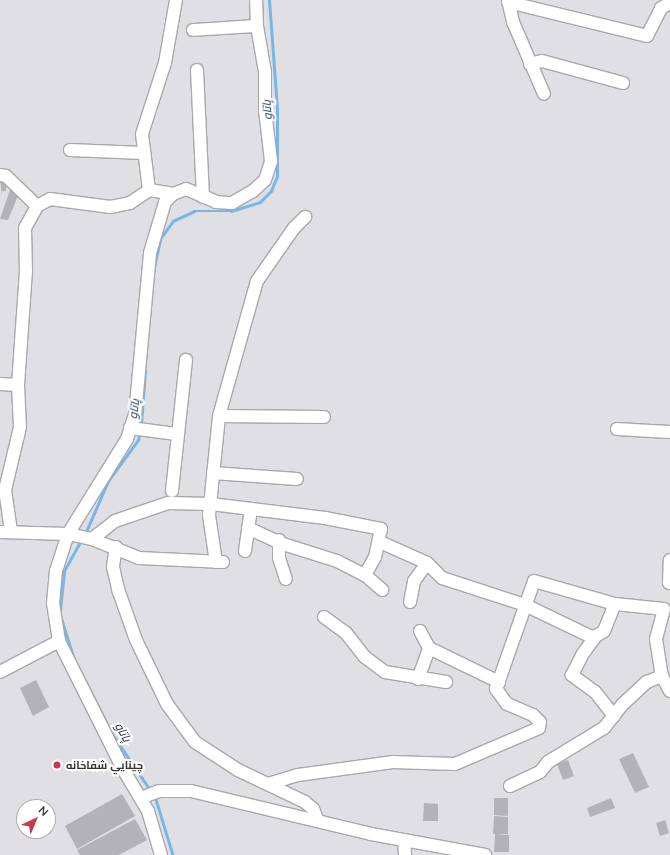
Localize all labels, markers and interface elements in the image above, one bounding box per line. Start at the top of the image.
water label: پاتاو [259,100,275,120]
water label: پاتاو [125,398,143,420]
water label: پاتاو [112,720,134,744]
place label: چينايي شفاخانه [66,758,143,772]
marker: چينايي شفاخانه [51,759,63,771]
north arrow [16,799,56,839]
text: N [36,803,51,819]

